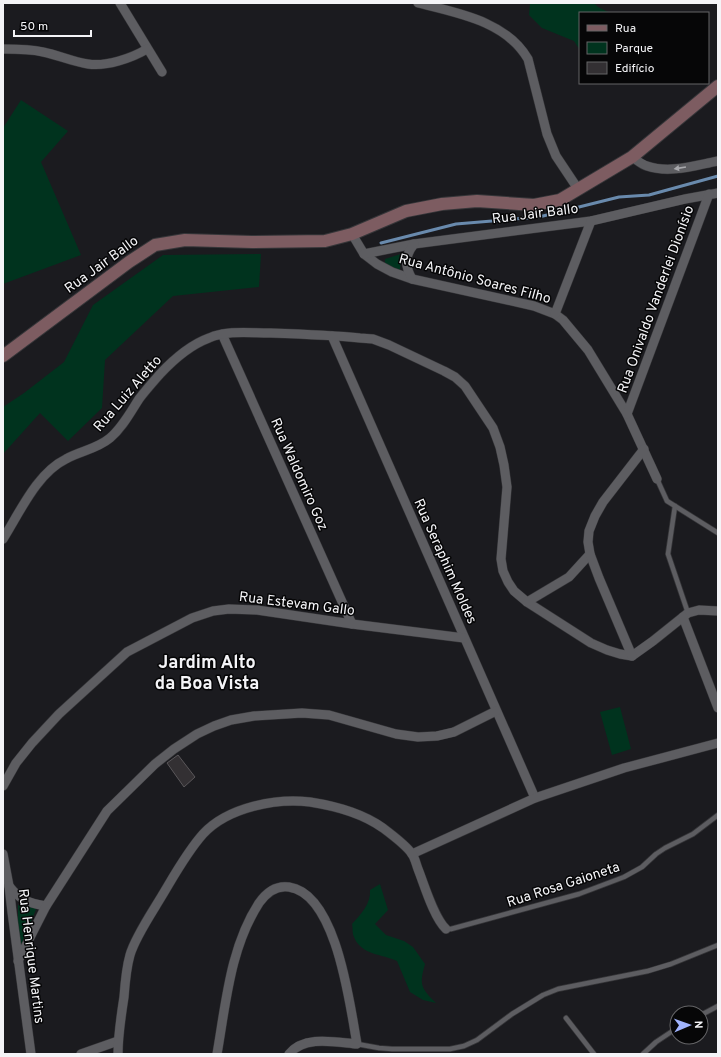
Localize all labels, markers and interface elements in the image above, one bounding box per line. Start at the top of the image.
scale bar [14,12,91,38]
legend [579,12,709,84]
text: 50 m [20,19,48,35]
text: Rua [615,21,636,37]
text: Parque [615,41,653,57]
text: Edifício [615,61,655,77]
one-way arrow [673,165,686,171]
street label: Rua Jair Ballo [491,201,580,228]
street label: Rua Onivaldo Vanderlei Dionísio [614,203,698,396]
street label: Rua Jair Ballo [62,233,142,298]
street label: Rua Antônio Soares Filho [397,251,553,308]
street label: Rua Luiz Aletto [90,352,166,436]
street label: Rua Waldomiro Goz [266,416,331,534]
street label: Rua Seraphim Moldes [409,496,480,627]
street label: Rua Estevam Gallo [238,589,356,620]
district label: Jardim Alto da Boa Vista [155,652,259,696]
street label: Rua Rosa Gaioneta [505,859,622,912]
street label: Rua Henrique Martins [14,888,47,1025]
north arrow [669,1005,709,1045]
text: N [691,1020,705,1029]

